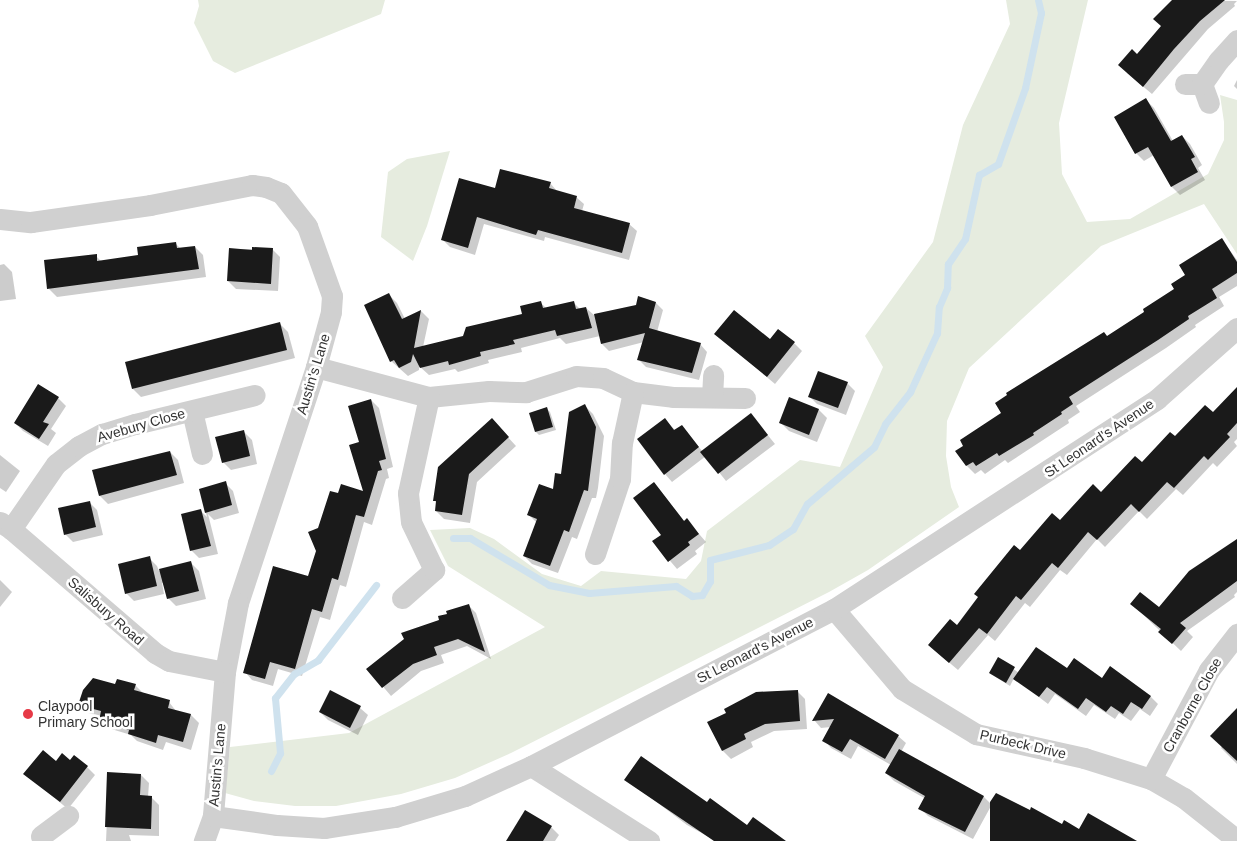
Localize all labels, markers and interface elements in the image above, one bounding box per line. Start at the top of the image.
street label: Austin's Lane [293,332,333,416]
street label: St Leonard's Avenue [1041,395,1157,481]
street label: Avebury Close [95,404,187,446]
street label: Salisbury Road [65,574,147,648]
street label: St Leonard's Avenue [694,613,816,687]
street label: Cranborne Close [1159,655,1225,755]
place label: Claypool Primary School [38,698,133,730]
marker: Claypool Primary School [22,708,34,720]
street label: Austin's Lane [205,723,229,807]
street label: Purbeck Drive [978,726,1068,762]

